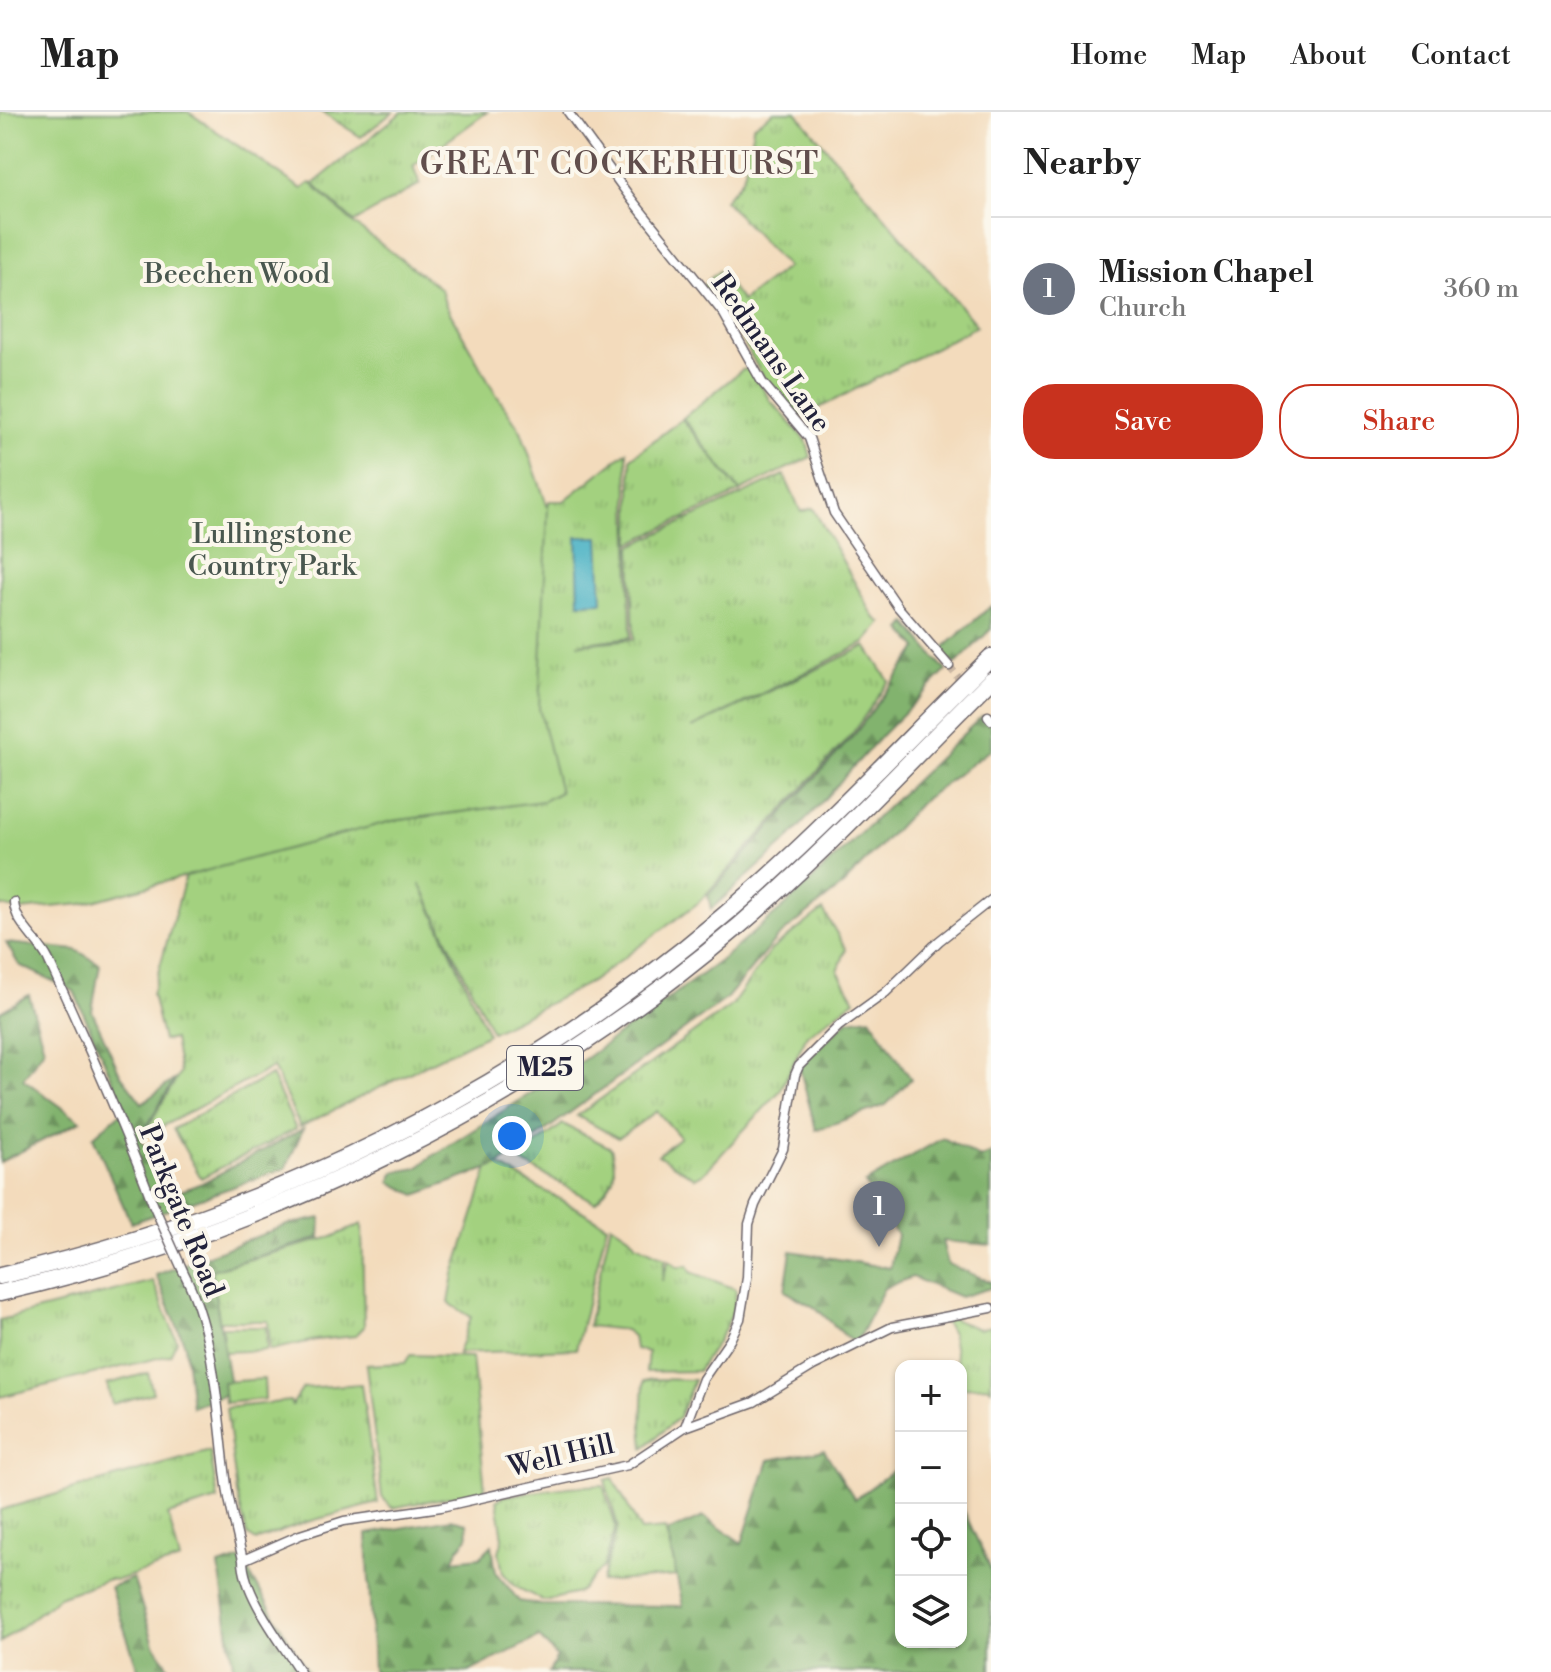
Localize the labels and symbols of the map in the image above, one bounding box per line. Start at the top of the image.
district label: GREAT COCKERHURST [420,144,820,184]
park label: Beechen Wood [143,257,330,292]
street label: Redmans Lane [703,267,839,439]
park label: Lullingstone Country Park [188,517,358,584]
road number: M25 [507,1046,583,1090]
your location [492,1116,532,1156]
street label: Parkgate Road [131,1120,231,1302]
pin: 1 [853,1181,905,1247]
street label: Well Hill [503,1427,618,1485]

